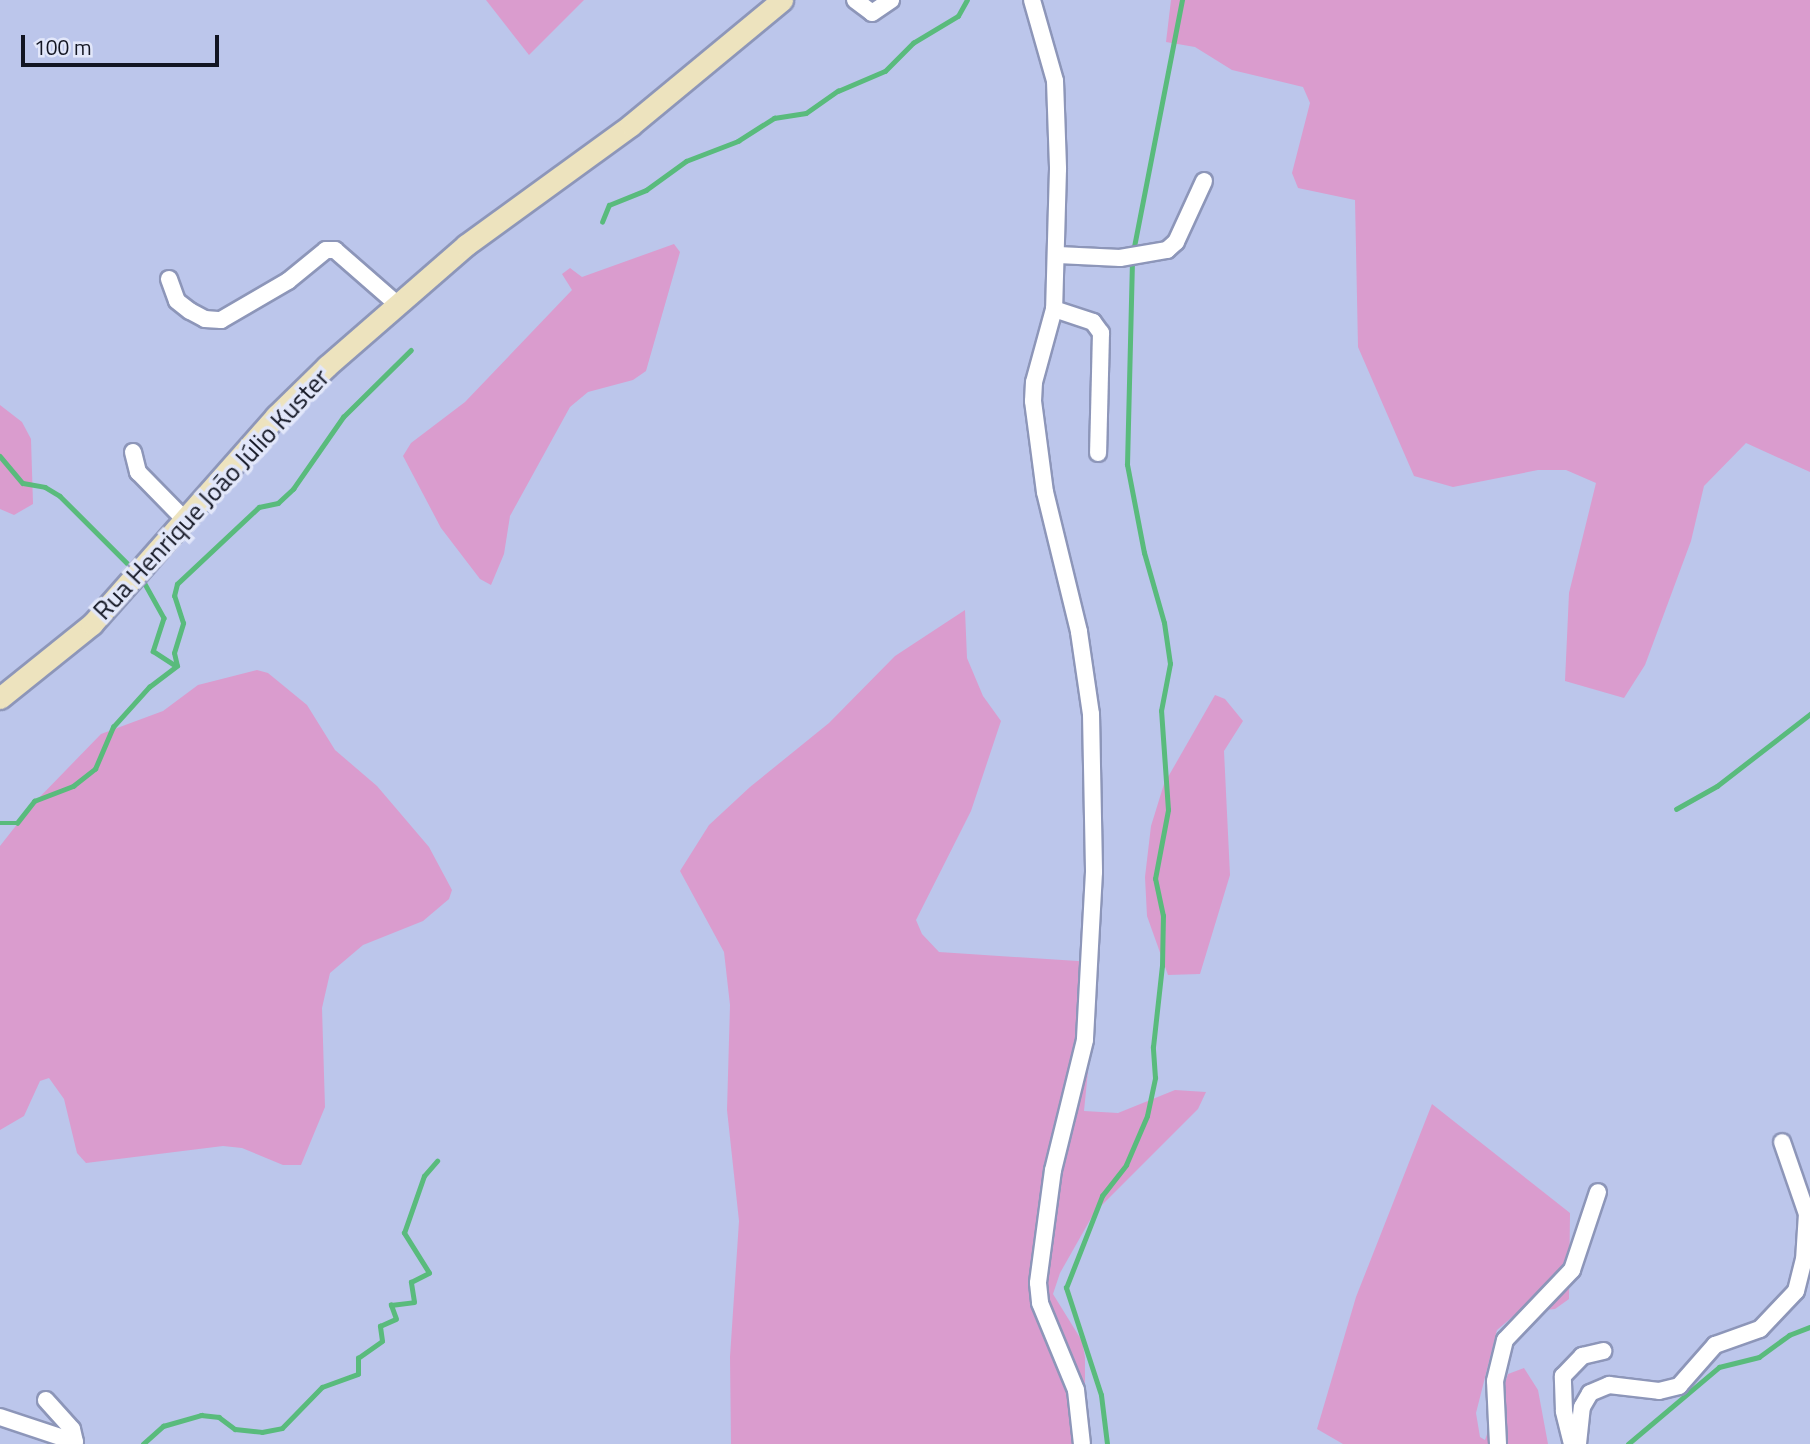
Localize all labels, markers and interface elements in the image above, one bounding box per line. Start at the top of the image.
scale bar [24,21,222,65]
text: 100 m [34,31,91,63]
street label: Rua Henrique João Júlio Kuster [86,362,336,626]

